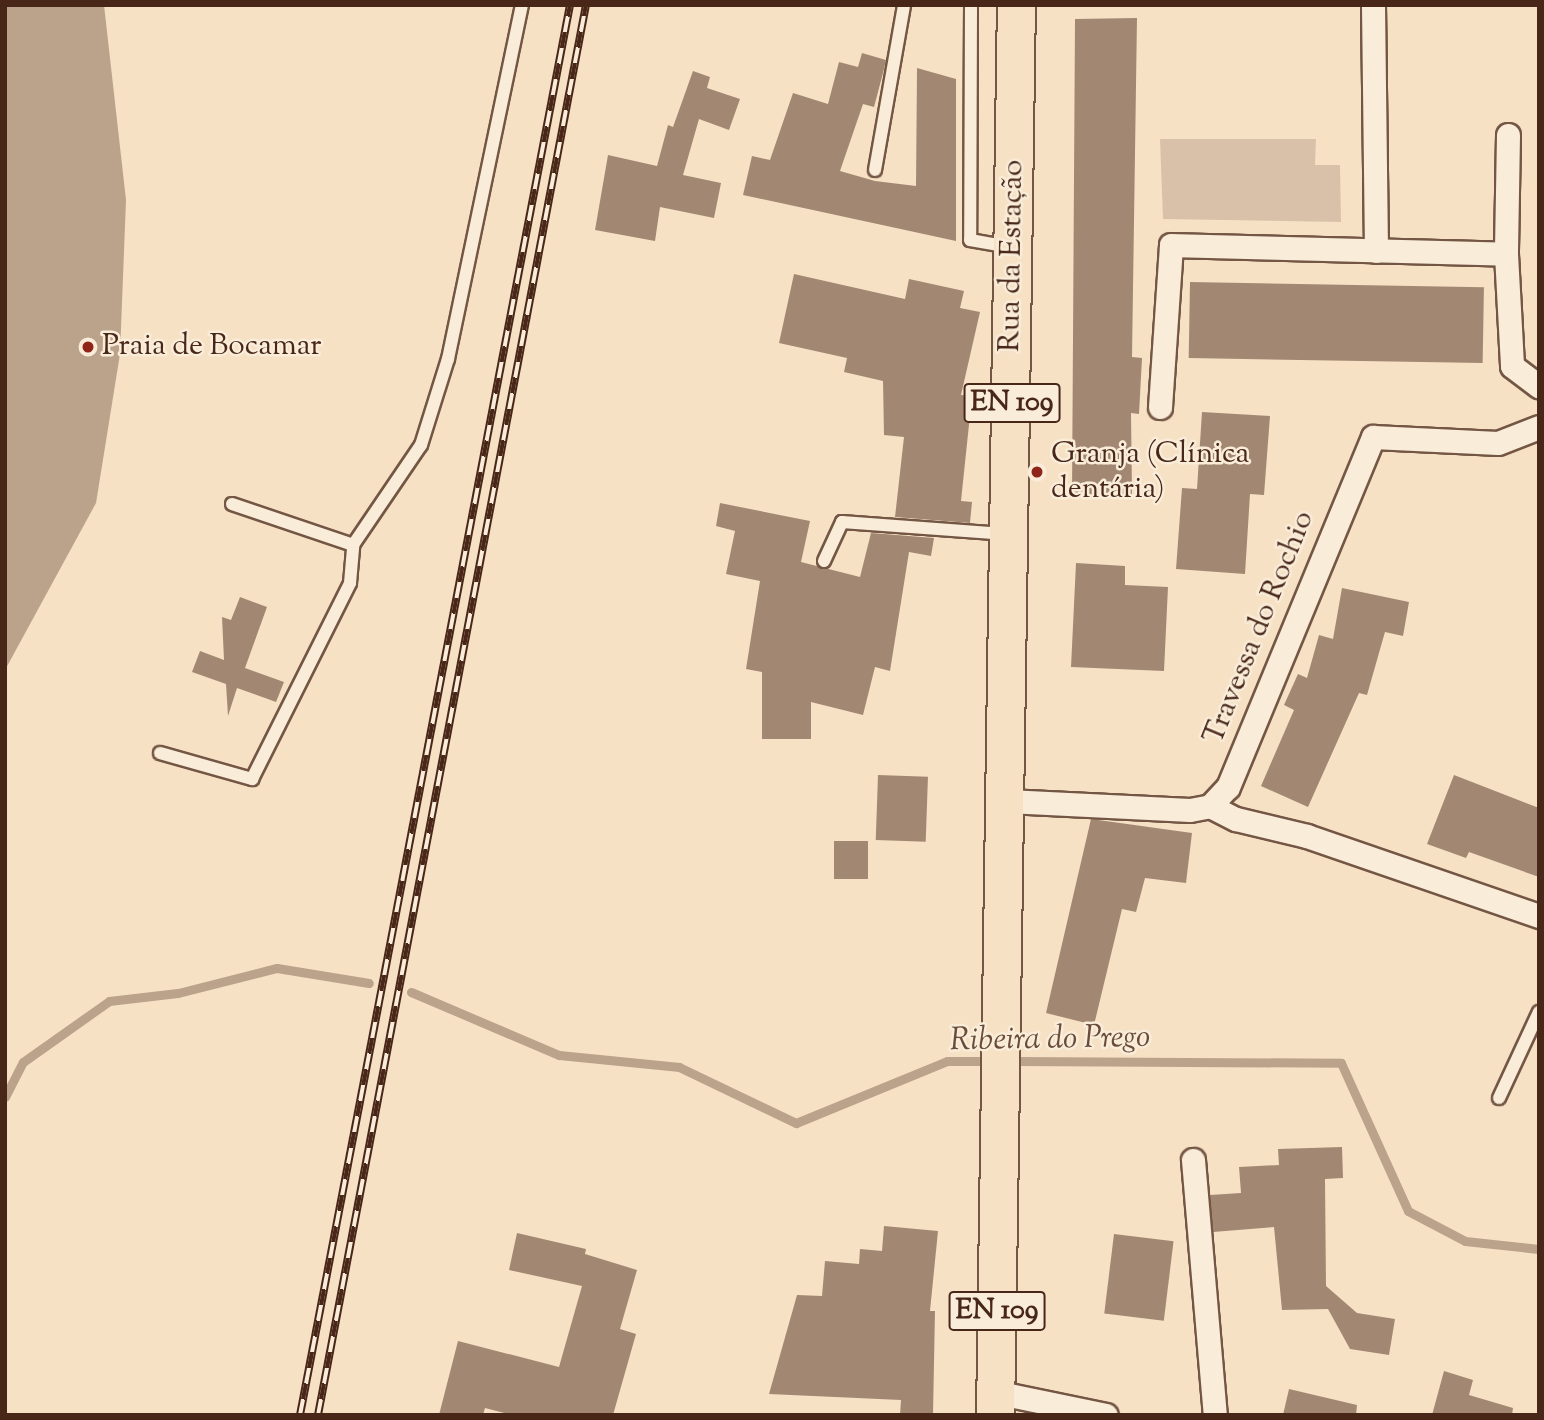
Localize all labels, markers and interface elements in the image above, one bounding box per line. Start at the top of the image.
street label: Rua da Estação [993,160,1033,352]
place label: Praia de Bocamar [102,329,322,365]
marker: Praia de Bocamar [80,339,96,355]
road number: EN 109 [963,378,1061,428]
place label: Granja (Clínica dentária) [1051,437,1249,508]
marker: Granja (Clínica dentária) [1029,464,1045,480]
street label: Travessa do Rochio [1197,506,1323,750]
water label: Ribeira do Prego [950,1019,1150,1061]
road number: EN 109 [948,1286,1046,1336]

